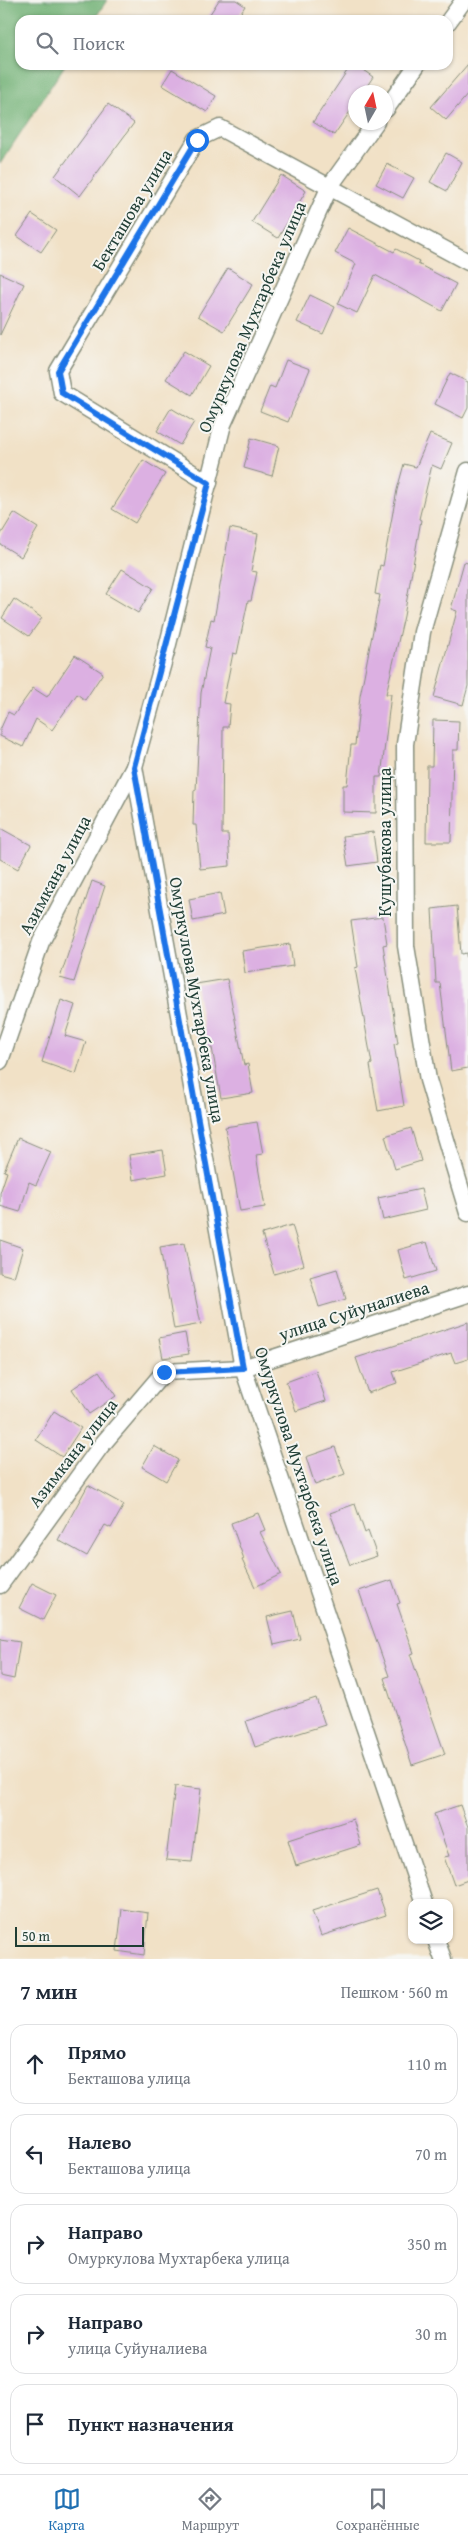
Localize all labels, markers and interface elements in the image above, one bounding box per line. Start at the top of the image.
search box [15,15,453,70]
icon: search [33,29,61,57]
text: Поиск [73,29,125,57]
north arrow [348,85,393,130]
route start [186,129,209,152]
street label: Бекташова улица [84,143,179,276]
street label: Омуркулова Мухтарбека улица [190,196,313,437]
street label: Кушубакова улица [371,767,398,917]
street label: Азимкана улица [12,810,98,939]
street label: Омуркулова Мухтарбека улица [163,875,233,1125]
street label: улица Суйуналиева [274,1273,433,1348]
street label: Омуркулова Мухтарбека улица [248,1343,351,1589]
route end [153,1361,176,1384]
street label: Азимкана улица [21,1392,124,1513]
map controls [408,1899,453,1944]
button: layers [408,1899,453,1944]
scale bar [15,1924,144,1947]
text: 50 m [22,1926,50,1946]
text: 7 мин [20,1976,77,2007]
text: Пешком · 560 m [341,1980,448,2004]
text: Прямо [68,2038,126,2066]
icon: ahead [21,2050,49,2078]
text: 110 m [407,2052,447,2076]
text: Бекташова улица [68,2066,191,2090]
text: Налево [68,2128,131,2156]
icon: left [21,2140,49,2168]
text: 70 m [415,2142,447,2166]
text: Бекташова улица [68,2156,191,2180]
text: Направо [68,2218,143,2246]
icon: right [21,2230,49,2258]
text: 350 m [407,2232,447,2256]
text: Омуркулова Мухтарбека улица [68,2246,290,2270]
text: Направо [68,2308,143,2336]
icon: right [21,2320,49,2348]
text: 30 m [415,2322,447,2346]
text: улица Суйуналиева [68,2336,207,2360]
icon: arrive [21,2410,49,2438]
text: Пункт назначения [68,2410,234,2438]
tab: Карта [49,2485,85,2535]
tab: Маршрут [182,2485,239,2535]
tab: Сохранённые [336,2485,419,2535]

